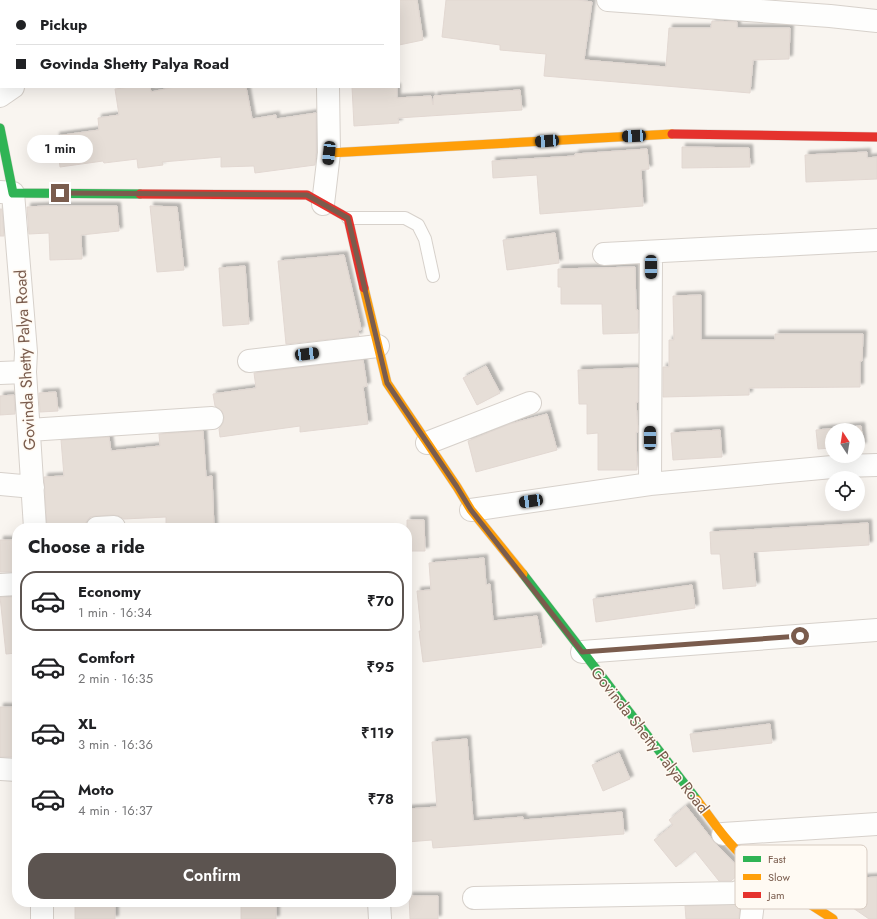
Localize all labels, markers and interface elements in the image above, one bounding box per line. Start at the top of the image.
text: Pickup [40,14,87,36]
text: Govinda Shetty Palya Road [40,53,229,75]
car [622,129,646,143]
car [535,134,559,148]
callout: 1 min [27,135,93,163]
text: 1 min [44,139,76,158]
car [322,140,336,166]
route end [51,184,69,202]
car [645,255,657,279]
street label: Govinda Shetty Palya Road [9,269,41,451]
car [294,347,320,361]
north arrow [825,423,865,463]
map controls [825,423,865,511]
car [644,426,656,450]
button: locate [825,471,865,511]
car [518,493,544,509]
text: Choose a ride [28,534,145,560]
text: Economy [78,581,141,603]
icon: car [30,583,66,619]
text: ₹70 [367,590,394,612]
text: 1 min · 16:34 [78,603,152,622]
route start [791,627,809,645]
text: Comfort [78,647,135,669]
icon: car [30,649,66,685]
text: ₹95 [367,656,394,678]
street label: Govinda Shetty Palya Road [585,662,715,818]
text: 2 min · 16:35 [78,669,153,688]
text: XL [78,713,96,735]
icon: car [30,715,66,751]
text: ₹119 [361,722,394,744]
text: 3 min · 16:36 [78,735,153,754]
text: Moto [78,779,114,801]
icon: car [30,781,66,817]
text: ₹78 [368,788,394,810]
text: 4 min · 16:37 [78,801,153,820]
legend [735,845,867,909]
text: Fast [768,851,786,867]
button: Confirm [28,853,396,899]
text: Slow [768,869,790,885]
text: Jam [766,887,785,903]

